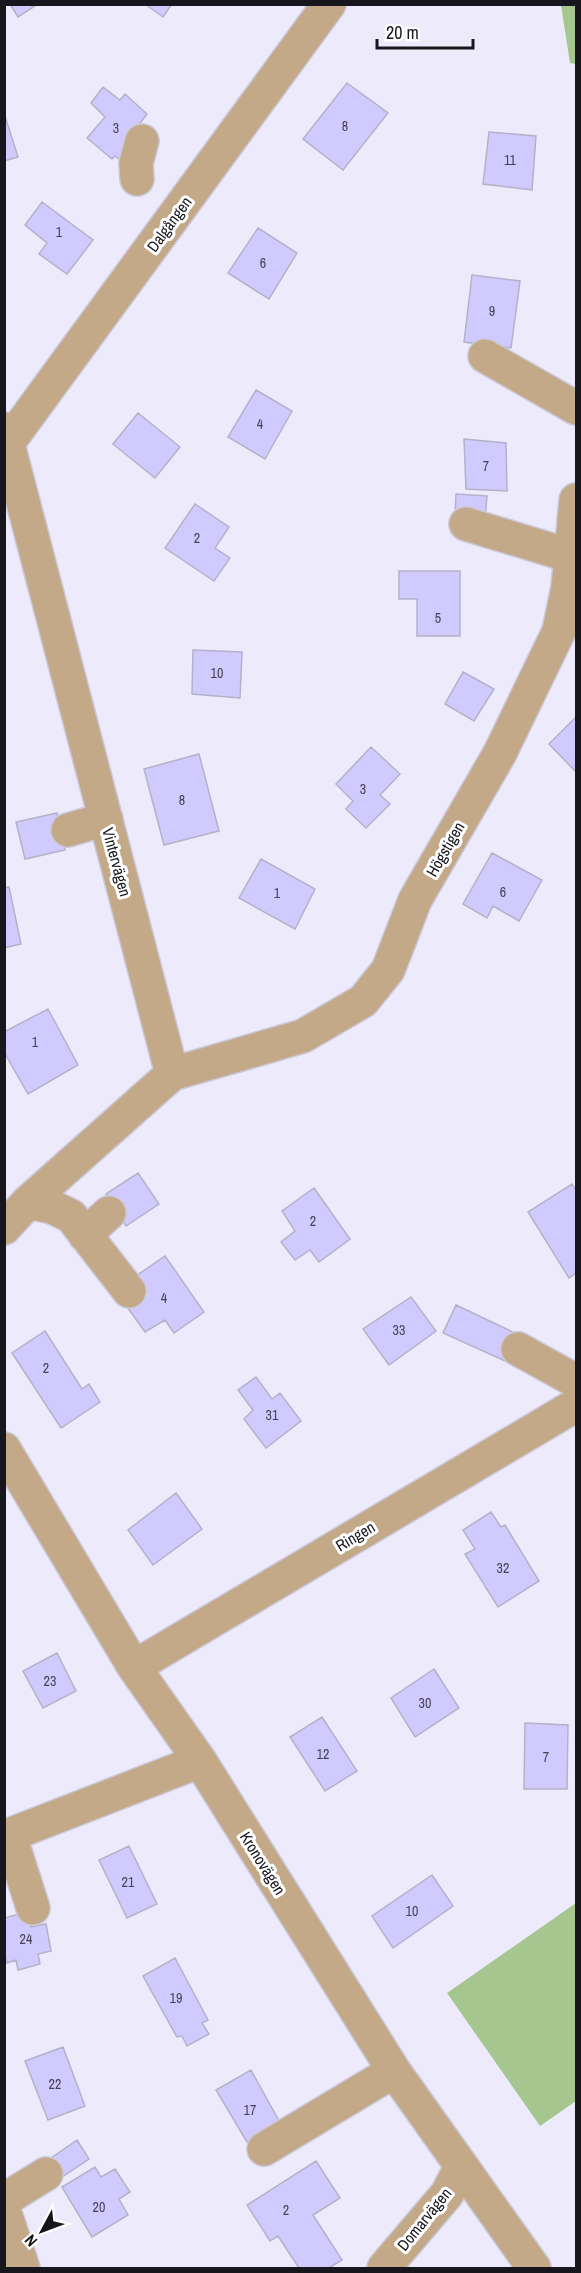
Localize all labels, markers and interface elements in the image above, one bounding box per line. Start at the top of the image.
scale bar [377,12,473,50]
text: 20 m [386,20,419,45]
house number: 8 [342,117,348,135]
house number: 3 [113,119,119,137]
house number: 11 [504,151,517,169]
street label: Dalgången [141,192,197,256]
house number: 1 [56,223,63,241]
house number: 6 [260,254,266,272]
house number: 9 [489,302,495,320]
house number: 4 [257,415,264,433]
house number: 7 [483,457,489,475]
house number: 2 [194,529,200,547]
house number: 5 [435,609,441,627]
house number: 10 [211,664,223,682]
house number: 3 [360,780,366,798]
house number: 8 [179,791,185,809]
street label: Högstigen [421,818,469,880]
street label: Vintervägen [97,825,137,899]
house number: 6 [500,883,506,901]
house number: 1 [274,884,281,902]
house number: 1 [32,1033,39,1051]
house number: 2 [310,1212,316,1230]
house number: 4 [161,1289,168,1307]
house number: 33 [393,1321,405,1339]
house number: 2 [43,1359,49,1377]
house number: 31 [266,1406,279,1424]
street label: Ringen [331,1516,379,1556]
house number: 32 [497,1559,509,1577]
house number: 23 [44,1672,56,1690]
house number: 30 [419,1694,431,1712]
house number: 12 [317,1745,329,1763]
house number: 7 [543,1748,549,1766]
street label: Kronovägen [235,1827,291,1899]
house number: 21 [122,1873,135,1891]
house number: 10 [406,1902,418,1920]
house number: 24 [20,1930,33,1948]
house number: 19 [170,1989,182,2007]
house number: 22 [49,2075,61,2093]
house number: 17 [244,2101,256,2119]
street label: Domarvägen [392,2183,456,2255]
house number: 20 [93,2198,105,2216]
north arrow [12,2201,72,2261]
house number: 2 [283,2201,289,2219]
text: N [19,2230,42,2252]

